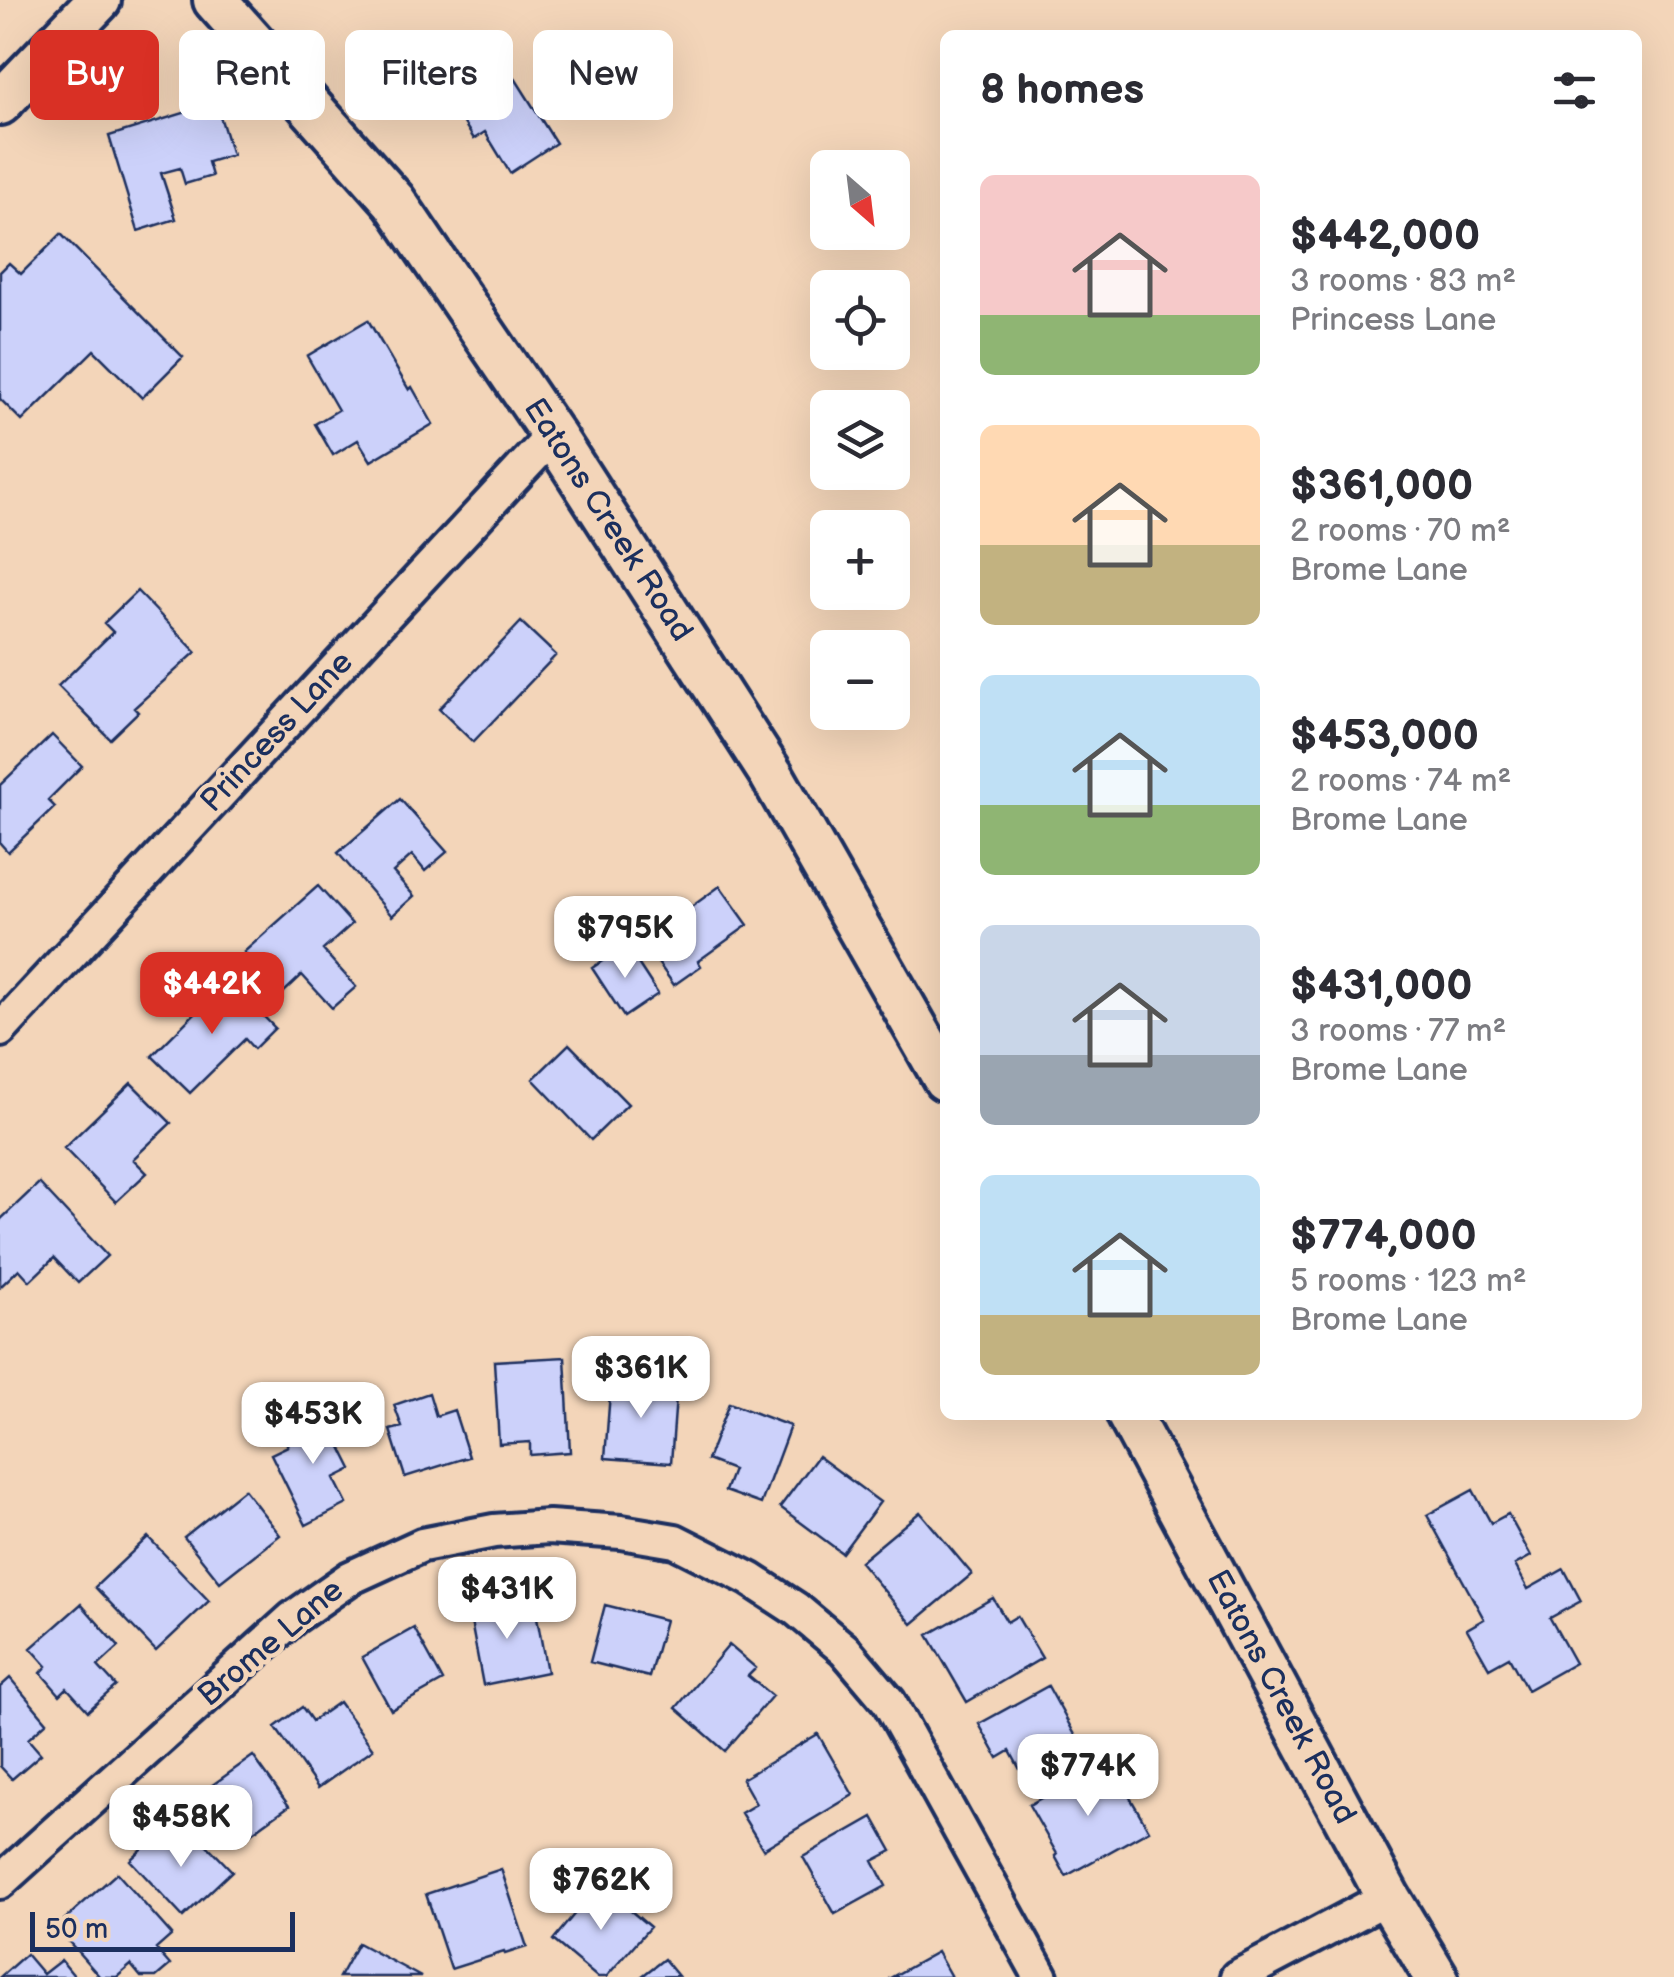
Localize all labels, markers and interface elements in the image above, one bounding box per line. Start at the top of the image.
chip: Buy [30,30,159,120]
chip: Rent [179,30,325,120]
chip: Filters [345,30,513,120]
chip: New [533,30,673,120]
icon: filters [1547,63,1602,118]
text: 8 homes [980,65,1144,116]
north arrow [810,150,910,250]
map controls [810,150,910,730]
text: $442,000 [1290,211,1480,262]
icon: home [1060,215,1180,335]
text: 3 rooms · 83 m² [1290,262,1516,301]
button: locate [810,270,910,370]
text: Princess Lane [1290,301,1496,340]
button: layers [810,390,910,490]
street label: Eatons Creek Road [515,391,701,649]
text: $361,000 [1290,461,1473,512]
icon: home [1060,465,1180,585]
button: + [810,510,910,610]
text: 2 rooms · 70 m² [1290,512,1511,551]
text: Brome Lane [1290,551,1468,590]
button: − [810,630,910,730]
street label: Princess Lane [192,643,362,821]
text: $453,000 [1290,711,1479,762]
icon: home [1060,715,1180,835]
text: 2 rooms · 74 m² [1290,762,1511,801]
text: Brome Lane [1290,801,1468,840]
pin: $795K [555,896,695,981]
text: $795K [576,909,674,948]
pin: $442K [142,952,282,1037]
text: $431,000 [1290,961,1472,1012]
text: $442K [162,965,262,1004]
icon: home [1060,965,1180,1085]
text: 3 rooms · 77 m² [1290,1012,1506,1051]
text: Brome Lane [1290,1051,1468,1090]
text: $774,000 [1290,1211,1477,1262]
icon: home [1060,1215,1180,1335]
text: 5 rooms · 123 m² [1290,1262,1527,1301]
text: Brome Lane [1290,1301,1468,1340]
pin: $361K [571,1336,711,1421]
text: $361K [594,1349,688,1388]
pin: $453K [243,1382,383,1467]
text: $453K [264,1395,362,1434]
pin: $431K [437,1557,577,1642]
street label: Eatons Creek Road [1198,1563,1364,1831]
text: $431K [460,1570,554,1609]
street label: Brome Lane [190,1571,352,1715]
pin: $774K [1018,1734,1158,1819]
text: $774K [1039,1747,1137,1786]
pin: $458K [111,1785,251,1870]
text: $458K [131,1798,231,1837]
pin: $762K [531,1848,671,1933]
text: $762K [552,1861,650,1900]
scale bar [30,1907,295,1952]
text: 50 m [45,1913,108,1946]

